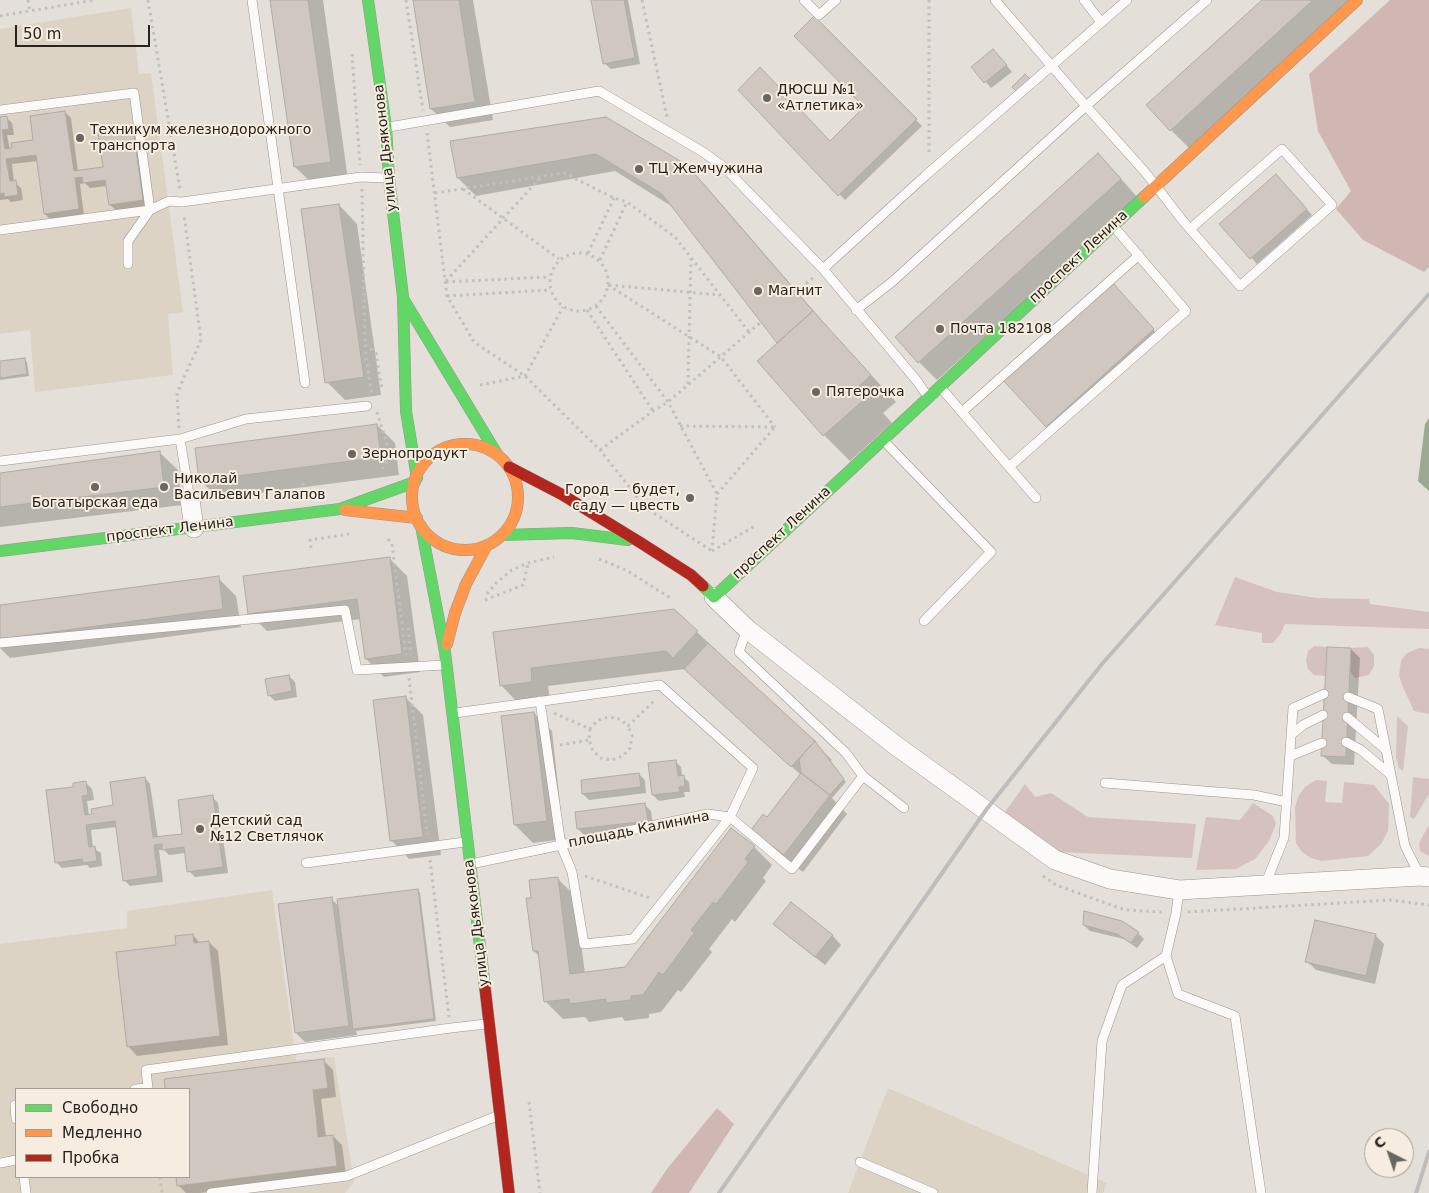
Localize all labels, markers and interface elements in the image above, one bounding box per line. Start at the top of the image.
scale bar [18,15,152,47]
text: 50 m [23,25,61,43]
place label: ДЮСШ №1 «Атлетика» [777,82,864,114]
street label: улица Дьяконова [371,83,401,213]
marker: ДЮСШ №1 «Атлетика» [761,92,773,104]
place label: Техникум железнодорожного транспорта [90,122,311,154]
marker: Техникум железнодорожного транспорта [74,132,86,144]
place label: ТЦ Жемчужина [649,161,763,177]
marker: ТЦ Жемчужина [633,163,645,175]
street label: проспект Ленина [1026,207,1132,307]
place label: Магнит [768,283,822,299]
marker: Магнит [752,285,764,297]
place label: Почта 182108 [950,321,1052,337]
marker: Почта 182108 [934,323,946,335]
place label: Пятерочка [826,384,904,400]
marker: Пятерочка [810,386,822,398]
place label: Зернопродукт [362,446,467,462]
marker: Зернопродукт [346,448,358,460]
place label: Николай Васильевич Галапов [174,471,325,504]
marker: Богатырская еда [89,481,101,493]
marker: Николай Васильевич Галапов [158,481,170,493]
place label: Город — будет, саду — цвесть [565,482,680,514]
street label: проспект Ленина [729,483,835,583]
marker: Город — будет, саду — цвесть [684,492,696,504]
place label: Богатырская еда [32,495,158,511]
street label: проспект Ленина [105,514,235,546]
street label: площадь Калинина [567,808,711,852]
place label: Детский сад №12 Светлячок [210,813,324,846]
marker: Детский сад №12 Светлячок [194,823,206,835]
street label: улица Дьяконова [461,858,493,988]
legend [15,1088,190,1178]
text: Свободно [62,1099,138,1117]
text: Медленно [62,1124,142,1142]
north arrow [1364,1128,1414,1178]
text: С [1371,1133,1389,1152]
text: Пробка [62,1149,119,1167]

